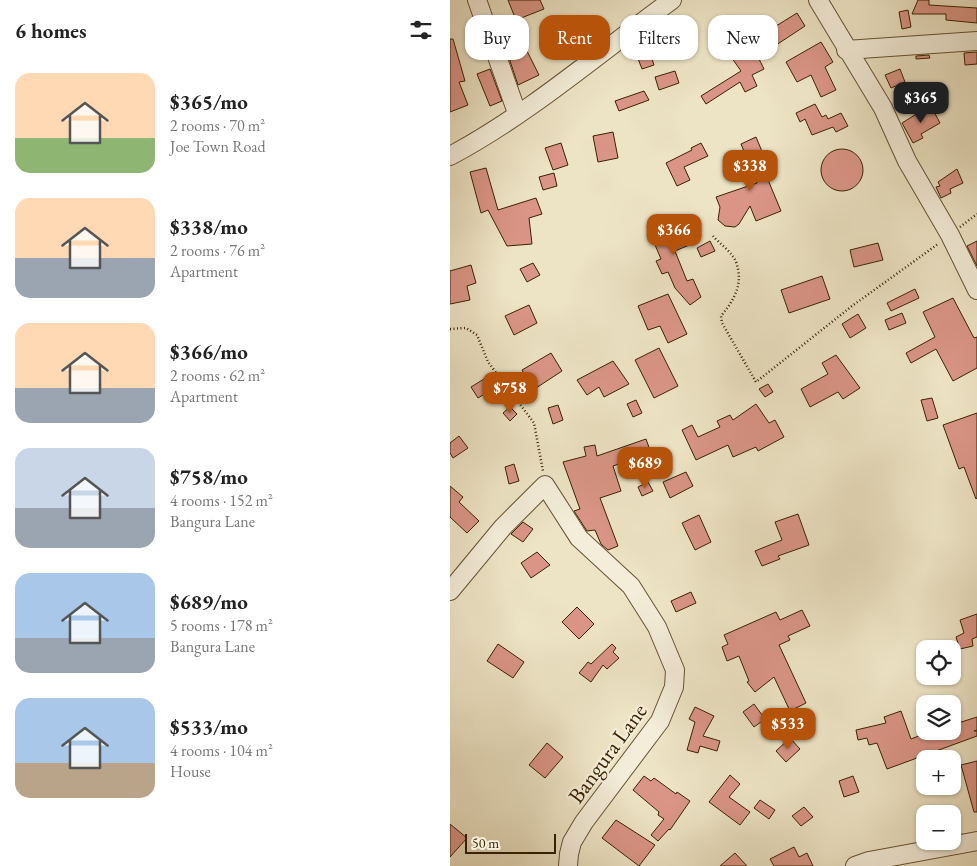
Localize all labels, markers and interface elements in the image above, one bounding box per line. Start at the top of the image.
chip: Buy [465,15,529,60]
chip: Rent [539,15,610,60]
chip: Filters [620,15,698,60]
chip: New [708,15,778,60]
icon: filters [407,16,435,44]
text: 6 homes [15,17,87,44]
pin: $365 [891,82,951,124]
text: $365 [905,87,937,108]
text: $365/mo [170,88,248,115]
icon: home [55,93,115,153]
text: 2 rooms · 70 m² [170,115,265,136]
text: Joe Town Road [170,136,266,157]
pin: $338 [720,150,780,192]
text: $338 [734,155,766,176]
text: $338/mo [170,213,248,240]
pin: $366 [644,214,704,256]
icon: home [55,218,115,278]
text: $366 [658,219,690,240]
text: 2 rooms · 76 m² [170,240,265,261]
text: Apartment [170,261,238,282]
text: $366/mo [170,338,248,365]
icon: home [55,343,115,403]
text: 2 rooms · 62 m² [170,365,265,386]
pin: $758 [480,372,540,414]
text: $758 [494,377,526,398]
text: Apartment [170,386,238,407]
pin: $689 [615,446,675,489]
text: $689 [629,452,661,473]
text: $758/mo [170,463,248,490]
icon: home [55,468,115,528]
text: 4 rooms · 152 m² [170,490,273,511]
text: Bangura Lane [170,511,255,532]
text: $689/mo [170,588,248,615]
icon: home [55,593,115,653]
text: 5 rooms · 178 m² [170,615,273,636]
text: Bangura Lane [170,636,255,657]
map controls [916,640,961,850]
button: locate [916,640,961,685]
button: layers [916,695,961,740]
street label: Bangura Lane [561,697,654,809]
pin: $533 [758,708,818,750]
text: $533/mo [170,713,248,740]
text: $533 [772,713,804,734]
icon: home [55,718,115,778]
text: 4 rooms · 104 m² [170,740,273,761]
button: + [916,750,961,795]
text: House [170,761,211,782]
button: − [916,805,961,850]
scale bar [465,831,556,854]
text: 50 m [472,834,499,852]

